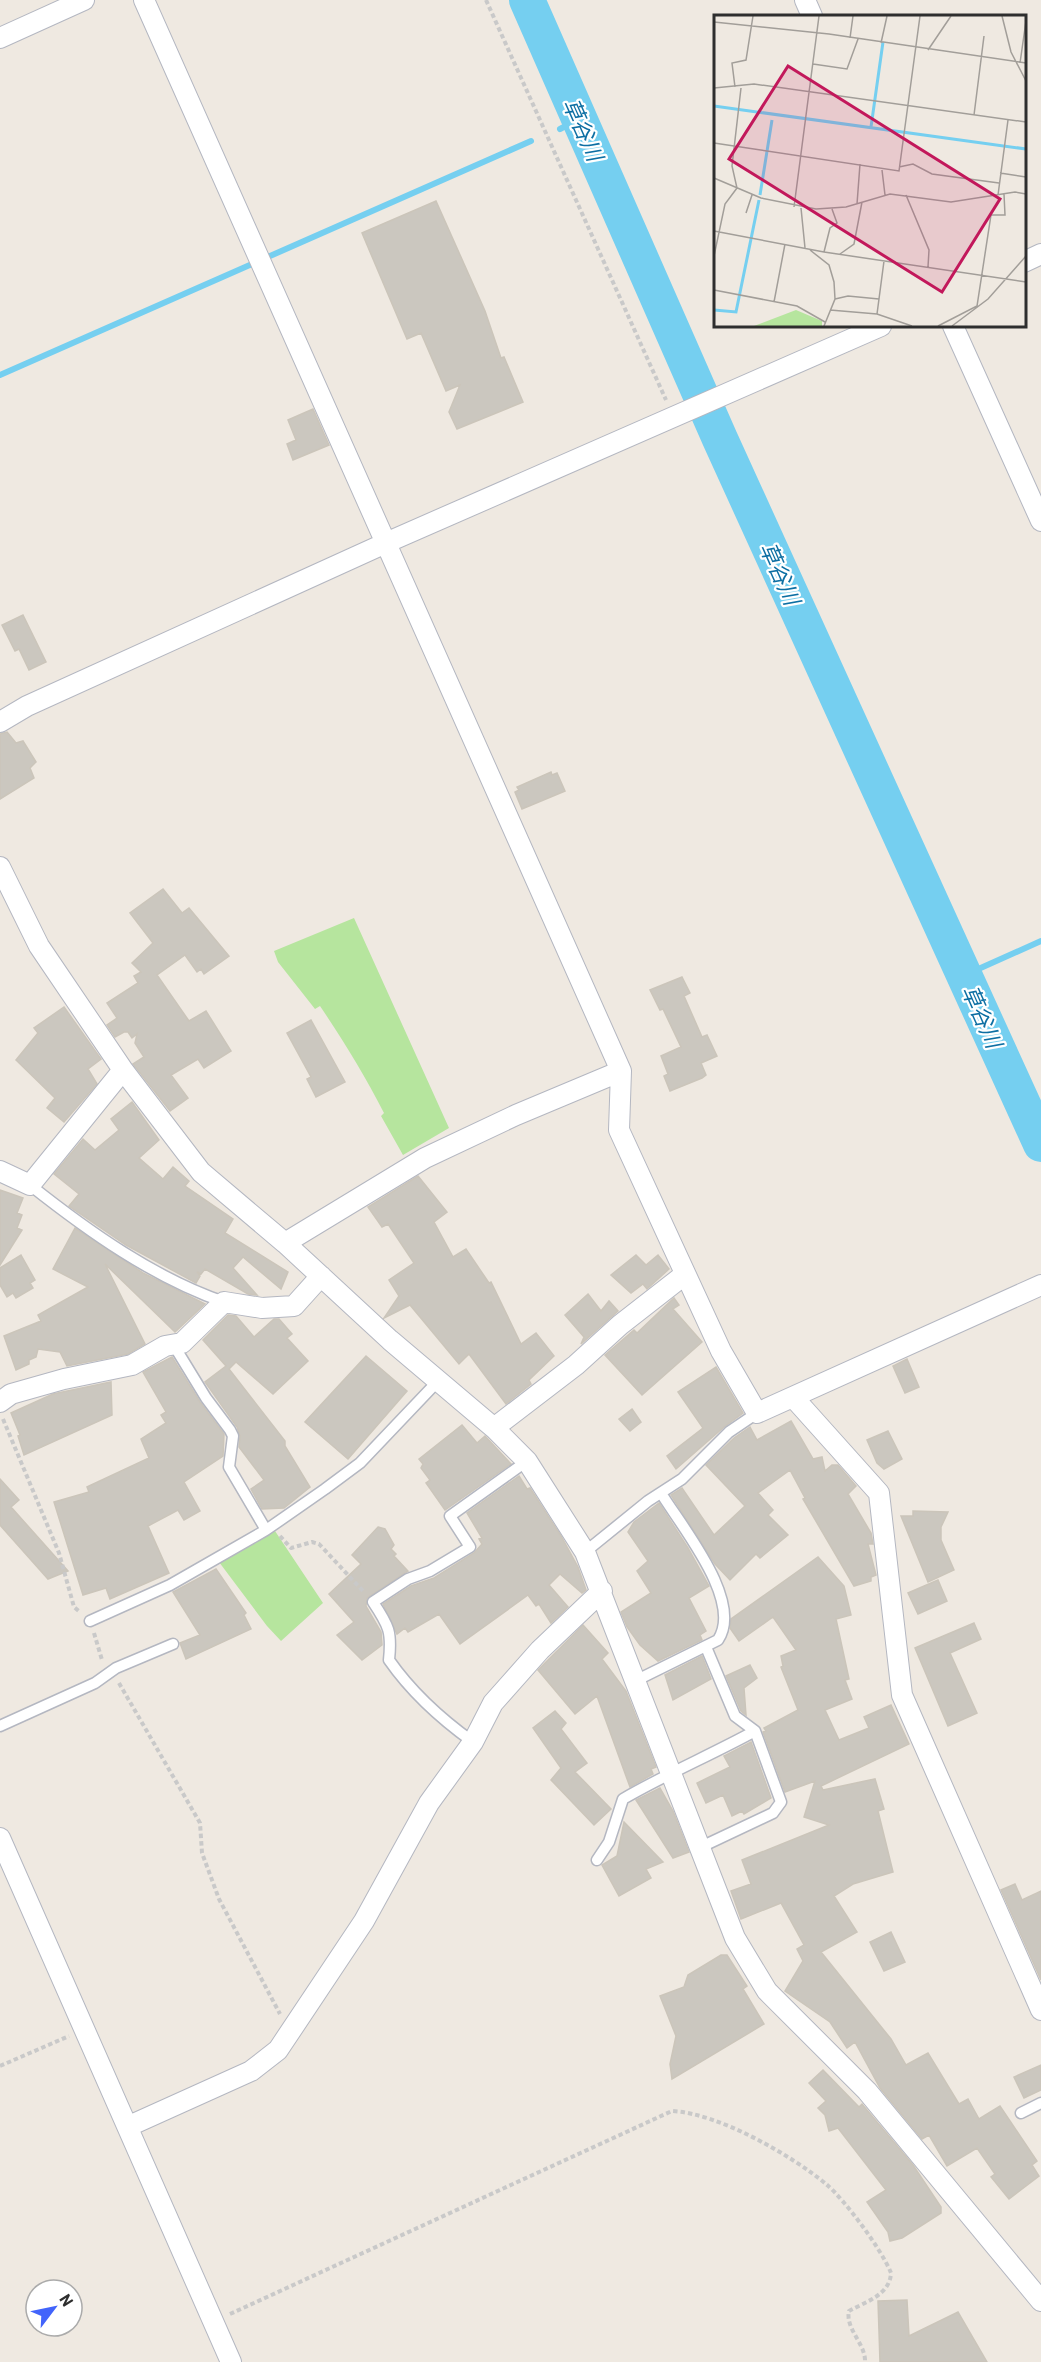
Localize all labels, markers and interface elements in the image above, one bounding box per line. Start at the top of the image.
inset map [714,15,1026,327]
water label: 草谷川 [559,94,610,166]
water label: 草谷川 [756,538,807,610]
water label: 草谷川 [958,981,1009,1053]
north arrow [24,2278,84,2338]
text: N [56,2290,78,2309]

